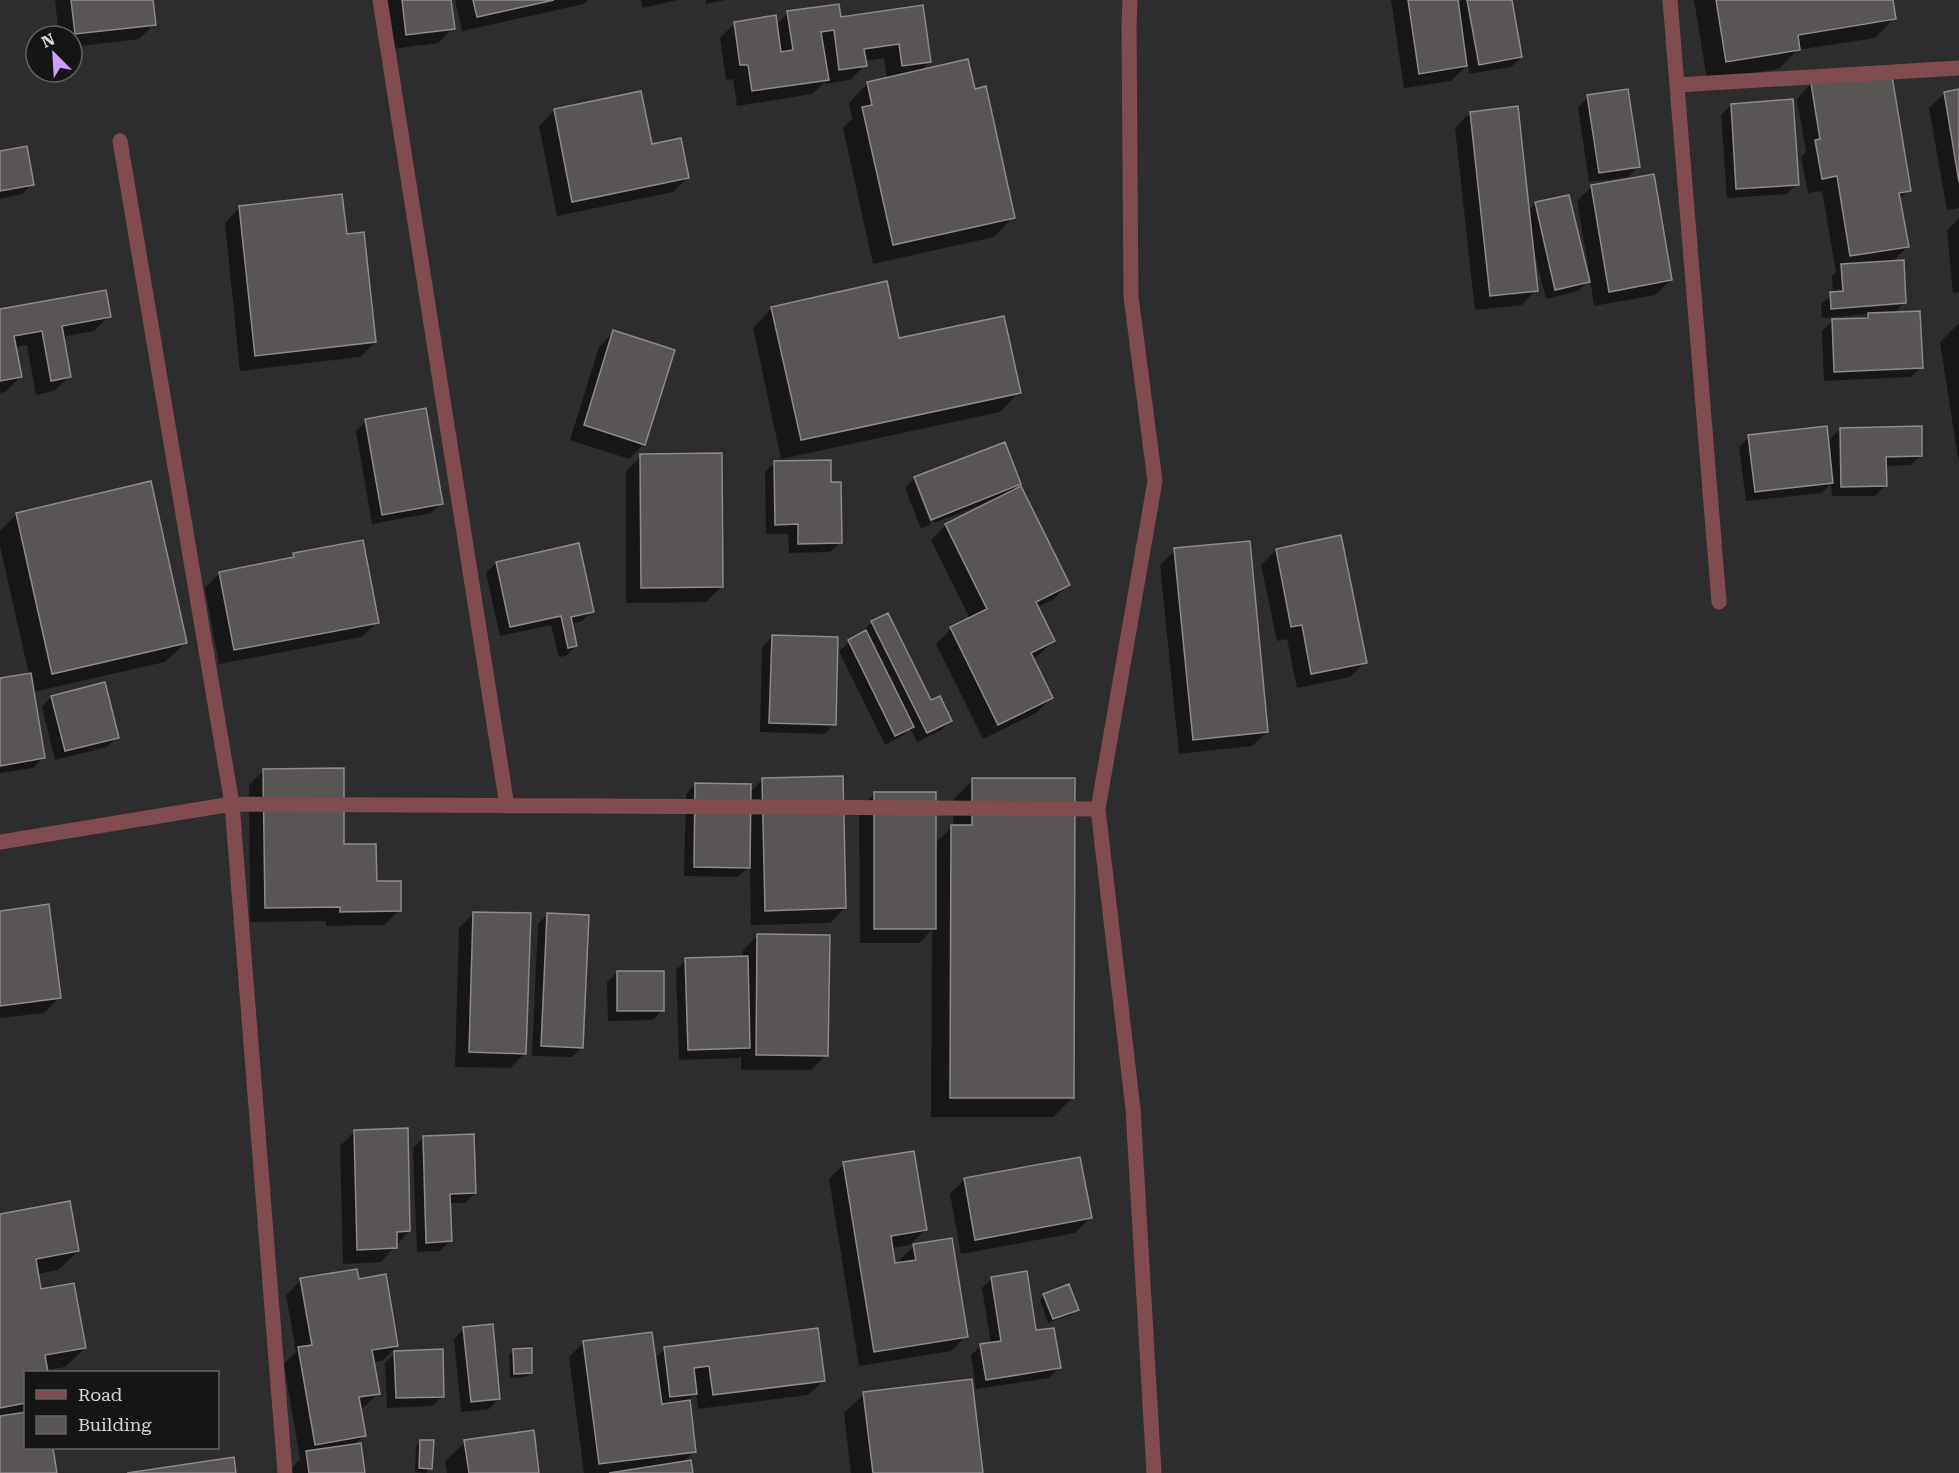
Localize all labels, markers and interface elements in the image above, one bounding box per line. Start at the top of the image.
north arrow [24,24,84,84]
text: N [39,30,58,52]
legend [24,1371,219,1449]
text: Road [78,1384,123,1405]
text: Building [78,1414,152,1435]

